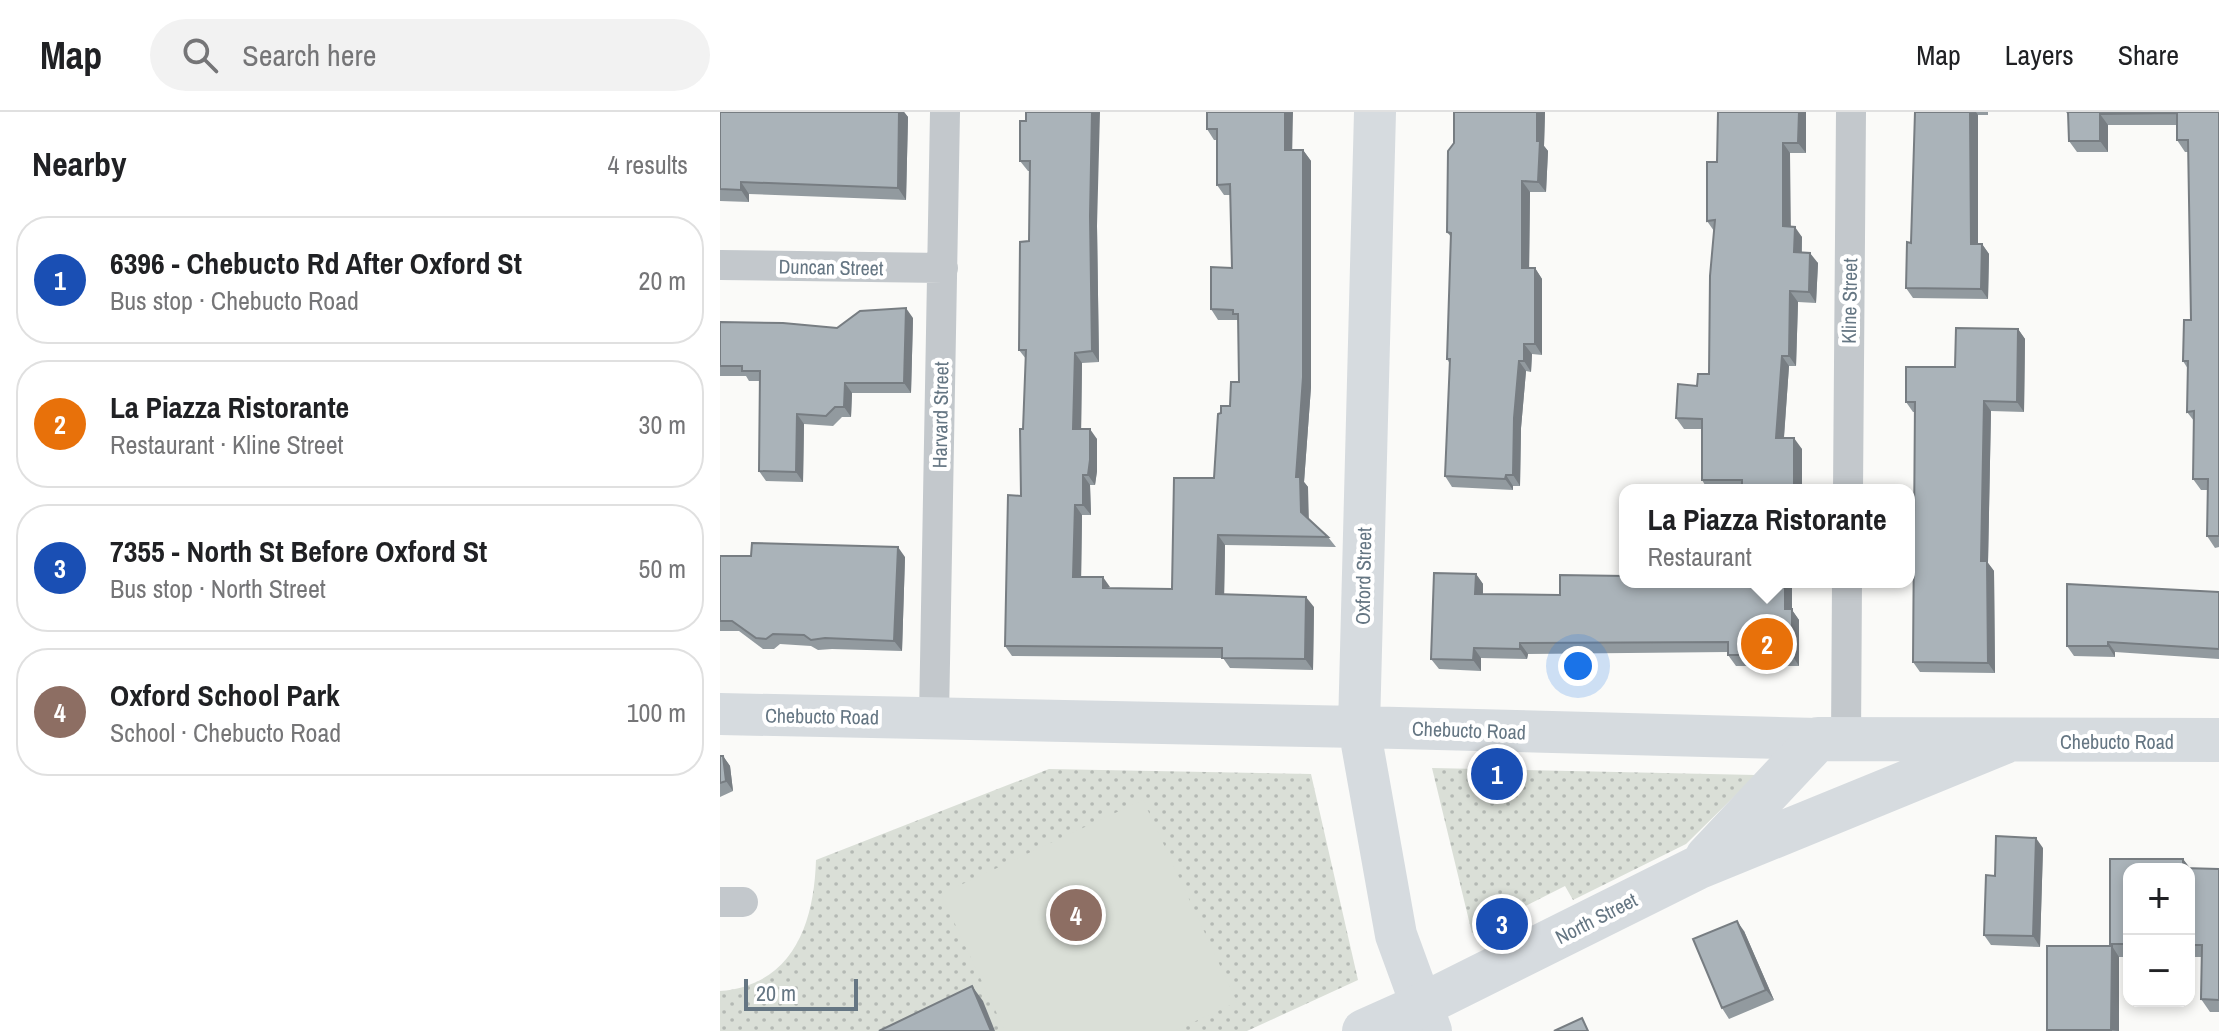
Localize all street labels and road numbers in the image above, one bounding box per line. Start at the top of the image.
street label: Duncan Street [778,253,884,281]
street label: Kline Street [1835,257,1863,344]
street label: Harvard Street [926,361,954,469]
street label: Oxford Street [1349,527,1377,625]
street label: Chebucto Road [765,702,879,730]
street label: Chebucto Road [1412,715,1526,745]
street label: Chebucto Road [2060,728,2174,755]
street label: North Street [1550,886,1642,950]

